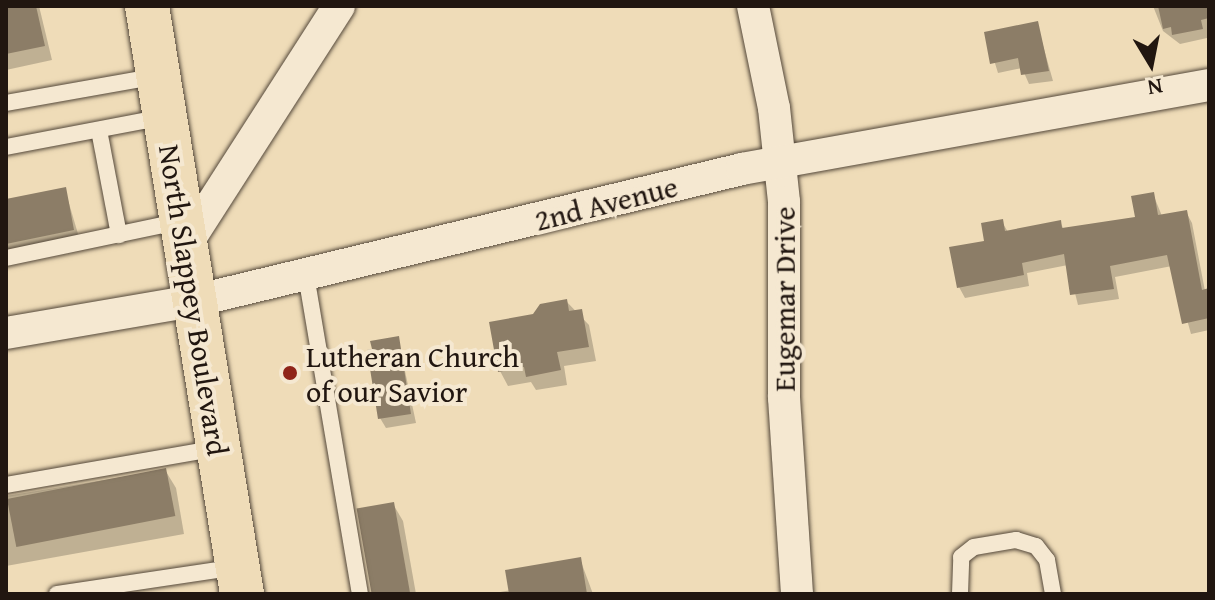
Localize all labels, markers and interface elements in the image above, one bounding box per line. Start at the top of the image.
north arrow [1111,24,1191,104]
text: N [1145,71,1165,105]
street label: North Slappey Boulevard [152,142,236,458]
street label: 2nd Avenue [531,168,681,238]
street label: Eugemar Drive [766,206,802,392]
place label: Lutheran Church of our Savior [306,338,519,408]
marker: Lutheran Church of our Savior [281,364,299,382]

